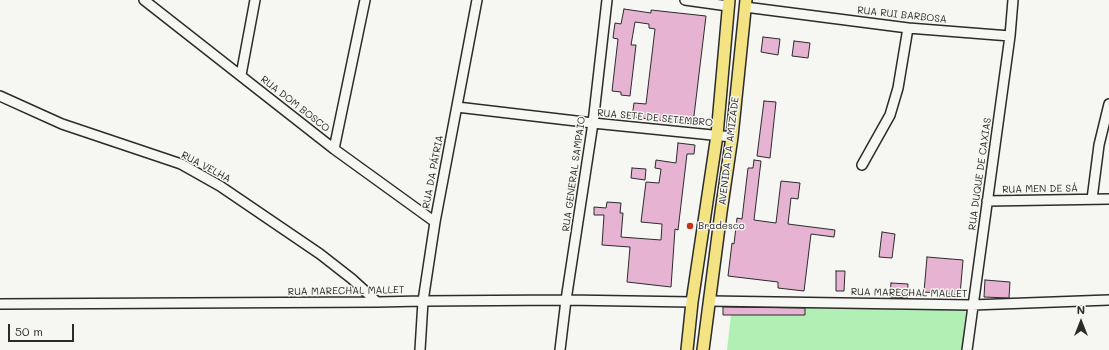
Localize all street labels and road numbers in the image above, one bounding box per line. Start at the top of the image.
street label: RUA RUI BARBOSA [857,4,947,26]
street label: RUA DOM BOSCO [258,73,332,135]
street label: AVENIDA DA AMIZADE [716,96,742,206]
street label: RUA SETE DE SETEMBRO [597,107,713,129]
street label: RUA GENERAL SAMPAIO [560,116,588,232]
street label: RUA DUQUE DE CAXIAS [966,117,994,231]
street label: RUA DA PÁTRIA [420,134,446,210]
street label: RUA VELHA [179,149,233,185]
street label: RUA MEN DE SÁ [1002,182,1078,196]
street label: RUA MARECHAL MALLET [288,284,404,298]
street label: RUA MARECHAL MALLET [851,286,967,300]

